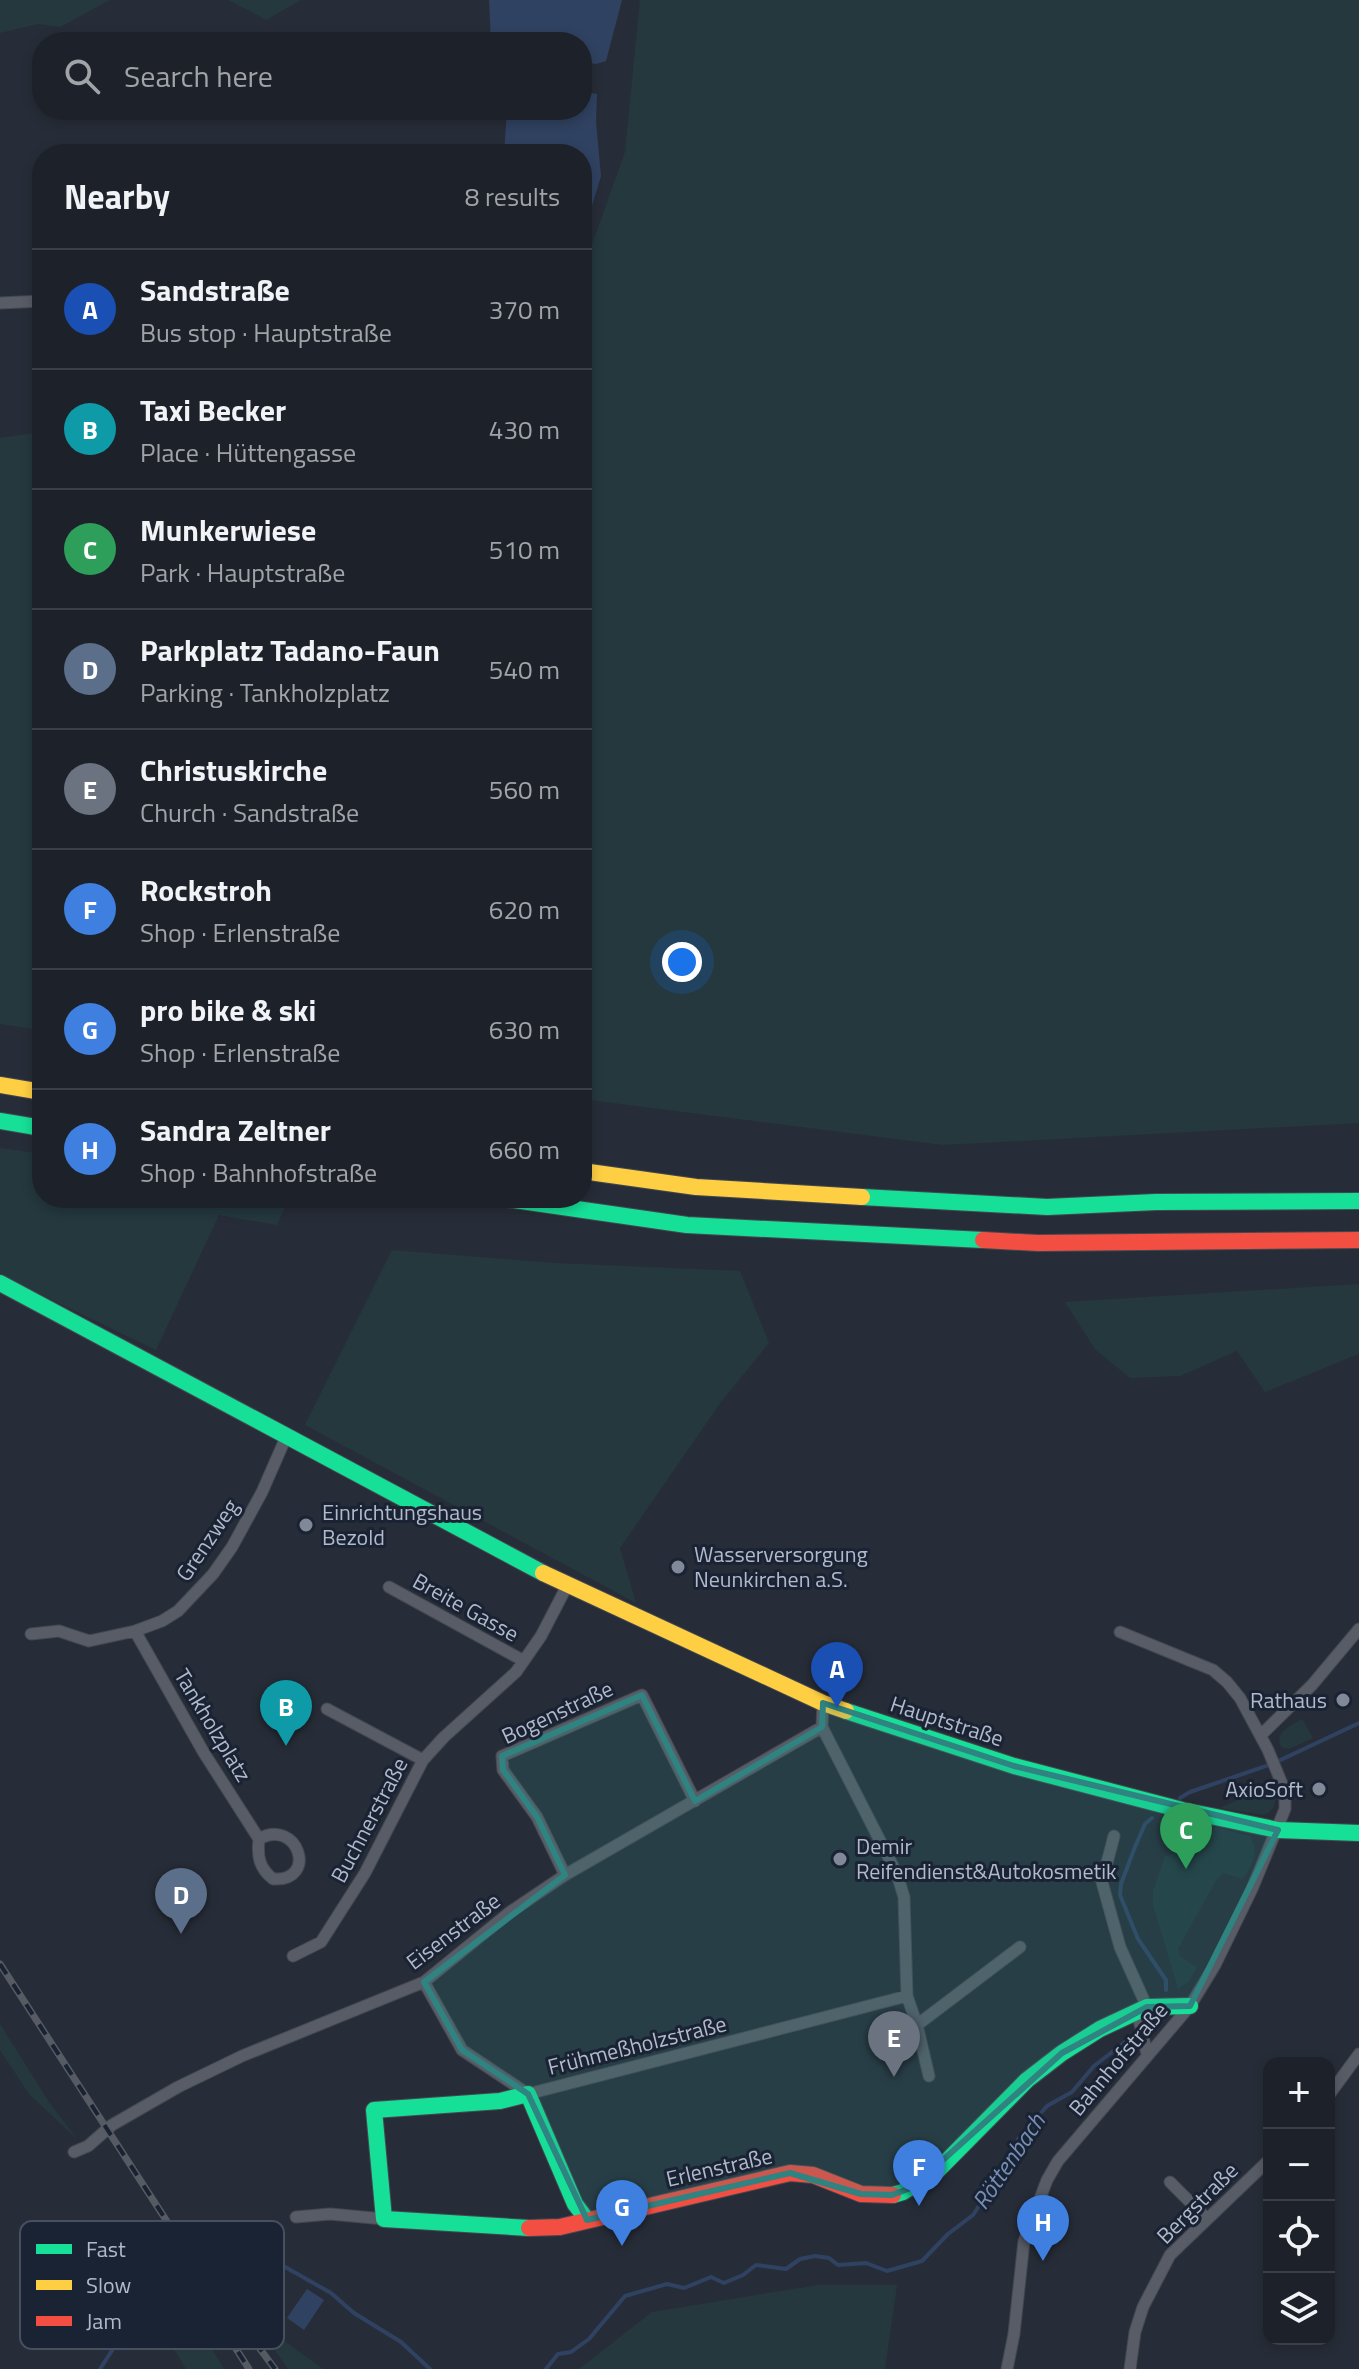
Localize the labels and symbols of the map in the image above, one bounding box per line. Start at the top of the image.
your location [662,942,702,982]
street label: Grenzweg [167,1492,247,1588]
place label: Einrichtungshaus Bezold [322,1495,482,1554]
marker: Einrichtungshaus Bezold [297,1516,315,1534]
place label: Wasserversorgung Neunkirchen a.S. [694,1537,868,1596]
marker: Wasserversorgung Neunkirchen a.S. [669,1558,687,1576]
street label: Breite Gasse [407,1564,525,1650]
pin: A [811,1642,863,1708]
street label: Tankholzplatz [166,1662,260,1788]
street label: Bogenstraße [496,1671,618,1753]
pin: B [260,1680,312,1746]
place label: Rathaus [1250,1683,1327,1717]
street label: Hauptstraße [886,1687,1008,1755]
marker: Rathaus [1334,1691,1352,1709]
street label: Buchnerstraße [322,1751,416,1889]
place label: AxioSoft [1225,1772,1303,1806]
marker: AxioSoft [1310,1780,1328,1798]
pin: C [1160,1803,1212,1869]
place label: Demir Reifendienst&Autokosmetik [856,1829,1117,1888]
marker: Demir Reifendienst&Autokosmetik [831,1850,849,1868]
pin: D [155,1868,207,1934]
street label: Eisenstraße [399,1884,507,1978]
street label: Bahnhofstraße [1060,1995,1176,2123]
street label: Frühmeßholzstraße [544,2006,730,2084]
pin: E [868,2011,920,2077]
water label: Röttenbach [963,2105,1054,2216]
street label: Erlenstraße [663,2138,775,2196]
pin: F [893,2140,945,2206]
street label: Bergstraße [1148,2154,1246,2252]
pin: G [596,2180,648,2246]
pin: H [1017,2195,1069,2261]
legend [20,2221,284,2349]
text: Fast [86,2232,126,2266]
text: Slow [86,2268,132,2302]
text: Jam [86,2304,122,2338]

